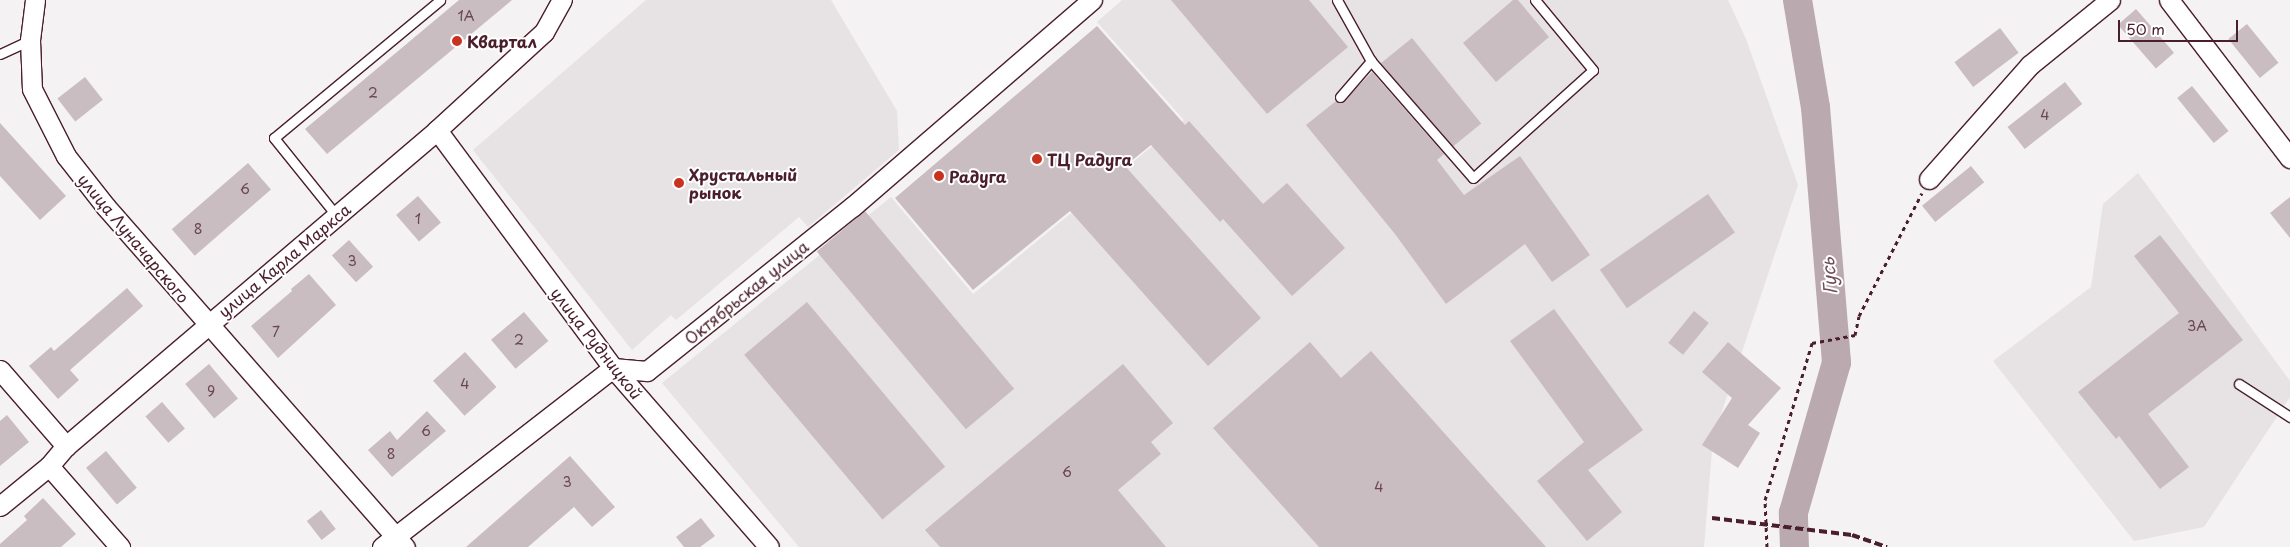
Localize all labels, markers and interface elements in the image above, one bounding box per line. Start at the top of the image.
house number: 1А [457,8,475,24]
scale bar [2120,10,2240,42]
text: 50 m [2126,17,2165,40]
place label: Квартал [467,31,537,51]
marker: Квартал [451,35,463,47]
house number: 2 [368,85,378,101]
house number: 4 [2040,107,2050,123]
place label: ТЦ Радуга [1047,149,1134,169]
marker: ТЦ Радуга [1031,153,1043,165]
place label: Хрустальный рынок [689,164,797,202]
place label: Радуга [949,166,1007,186]
street label: улица Луначарского [74,169,194,307]
marker: Радуга [933,170,945,182]
marker: Хрустальный рынок [673,177,685,189]
house number: 6 [240,181,250,197]
street label: улица Карла Маркса [214,199,354,321]
house number: 1 [415,211,421,227]
house number: 8 [194,221,202,237]
street label: Октябрьская улица [680,236,812,348]
house number: 3 [347,253,357,269]
water label: Гусь [1817,257,1841,295]
street label: улица Рудницкой [547,283,647,403]
house number: 3А [2187,318,2207,334]
house number: 7 [272,324,280,340]
house number: 2 [514,332,524,348]
house number: 4 [460,376,470,392]
house number: 9 [207,383,215,399]
house number: 6 [421,423,431,439]
house number: 8 [387,446,395,462]
house number: 6 [1062,464,1072,480]
house number: 3 [562,474,572,490]
house number: 4 [1374,479,1384,495]

